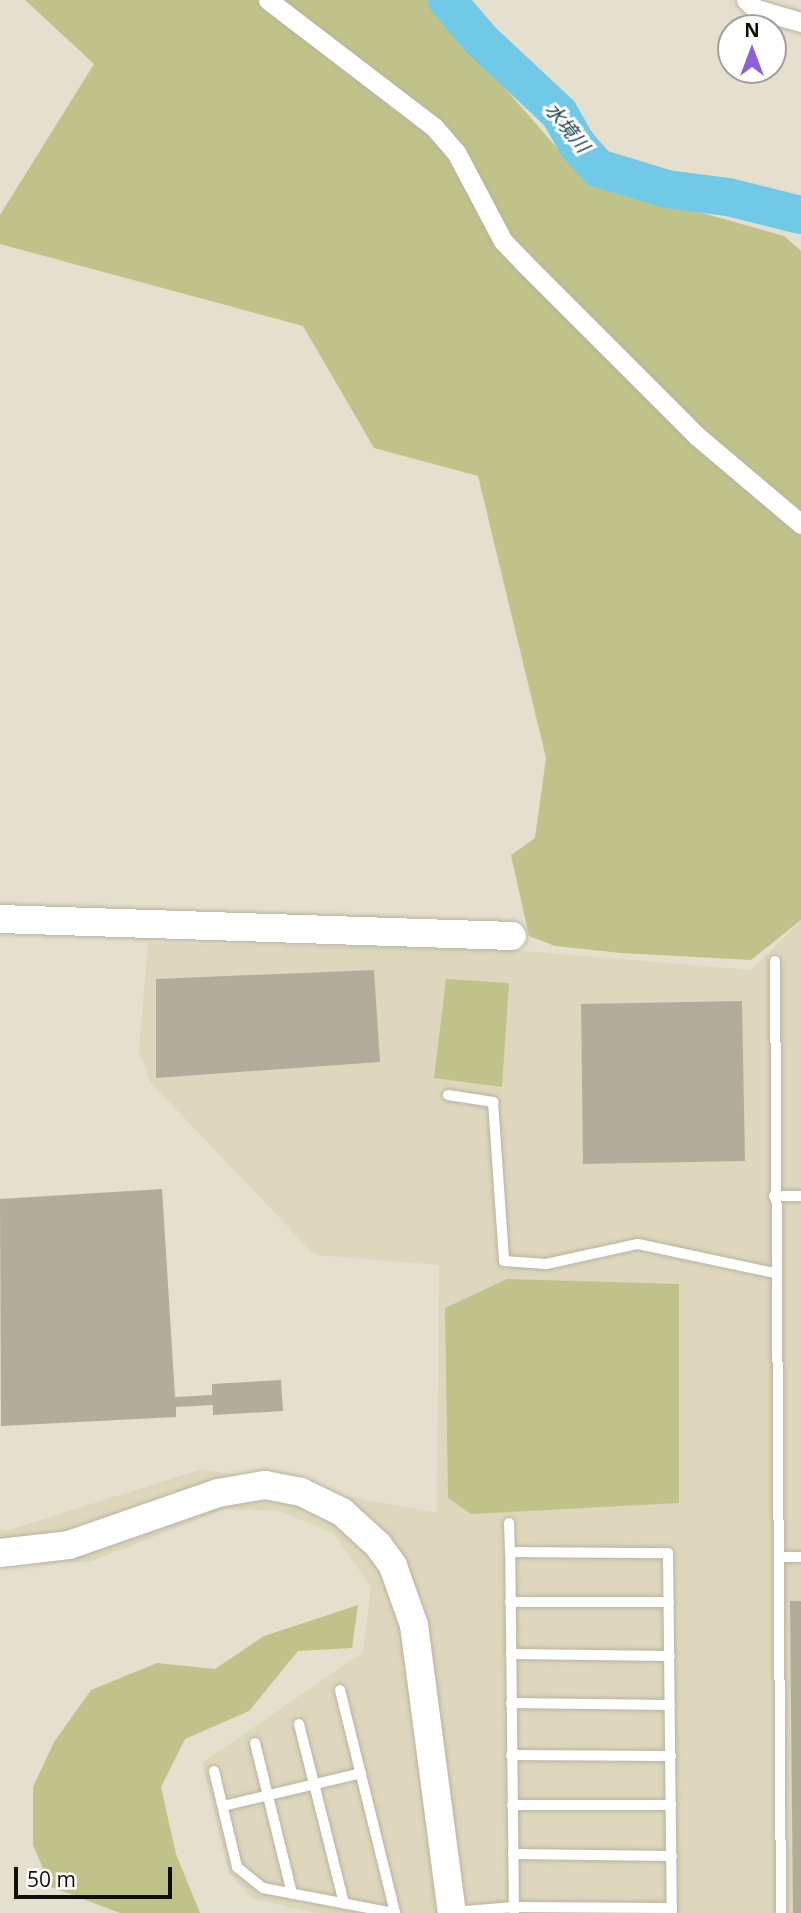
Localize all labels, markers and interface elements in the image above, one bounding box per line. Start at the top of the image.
north arrow [717,14,787,84]
text: N [744,17,760,43]
water label: 水境川 [540,99,594,157]
scale bar [18,1854,175,1898]
text: 50 m [27,1865,76,1893]

